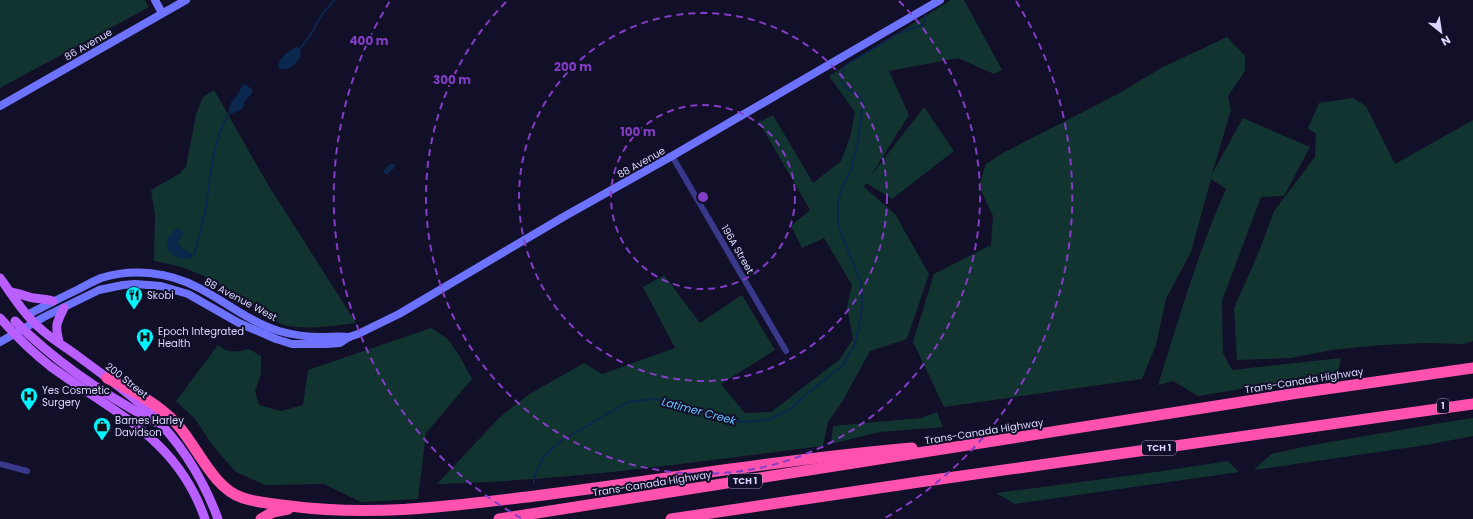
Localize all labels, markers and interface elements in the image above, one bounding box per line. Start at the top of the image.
north arrow [1421,12,1461,52]
street label: 86 Avenue [62,25,115,64]
text: 400 m [349,32,389,49]
text: N [1438,32,1454,50]
text: 200 m [554,58,592,75]
text: 300 m [433,71,471,88]
text: 100 m [620,123,656,140]
street label: 88 Avenue [614,143,668,182]
centre of rings [696,190,710,204]
street label: 196A Street [717,222,758,277]
street label: 88 Avenue West [202,274,280,325]
restaurant icon: Skobi [124,285,144,310]
place label: Skobi [147,288,174,303]
place label: Epoch Integrated Health [158,324,244,351]
hospital icon: Epoch Integrated Health [135,327,155,352]
street label: 200 Street [102,359,151,402]
street label: Trans-Canada Highway [1244,364,1365,397]
place label: Yes Cosmetic Surgery [42,383,110,410]
hospital icon: Yes Cosmetic Surgery [19,386,39,411]
water label: Latimer Creek [660,393,739,429]
road number: 1 [1437,399,1449,413]
place label: Barnes Harley Davidson [115,413,184,440]
street label: Trans-Canada Highway [924,415,1045,448]
shop icon: Barnes Harley Davidson [92,416,112,441]
road number: TCH 1 [1142,441,1176,455]
street label: Trans-Canada Highway [592,467,713,500]
road number: TCH 1 [728,474,762,488]

